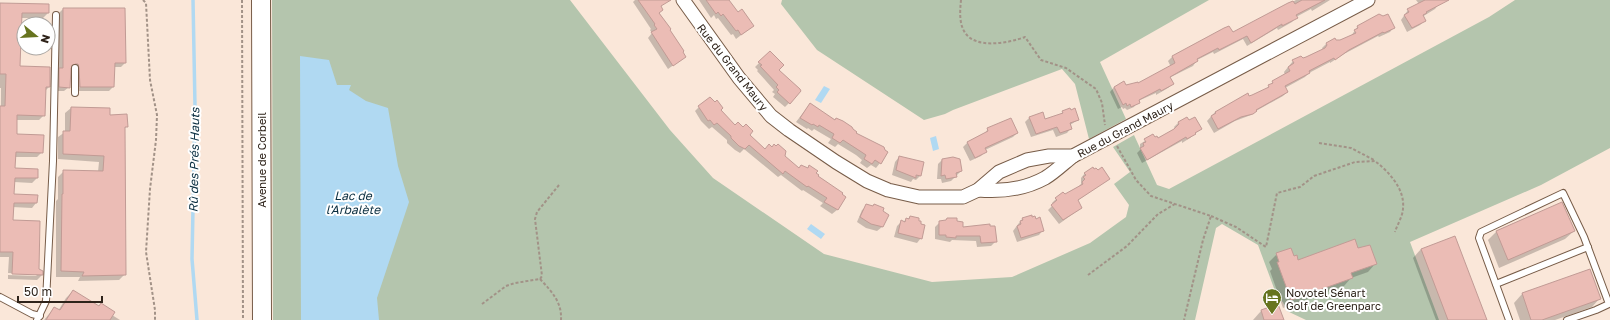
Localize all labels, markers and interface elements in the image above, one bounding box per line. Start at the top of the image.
north arrow [16,16,56,56]
street label: Rue du Grand Maury [695,21,771,113]
text: N [39,33,53,45]
street label: Rue du Grand Maury [1075,98,1175,160]
water label: Rû des Prés Hauts [186,107,202,213]
street label: Avenue de Corbeil [255,112,268,208]
water label: Lac de l'Arbalète [326,188,381,217]
scale bar [18,278,102,304]
text: 50 m [24,284,52,299]
place label: Novotel Sénart Golf de Greenparc [1286,286,1381,312]
hotel icon: Novotel Sénart Golf de Greenparc [1261,287,1283,315]

